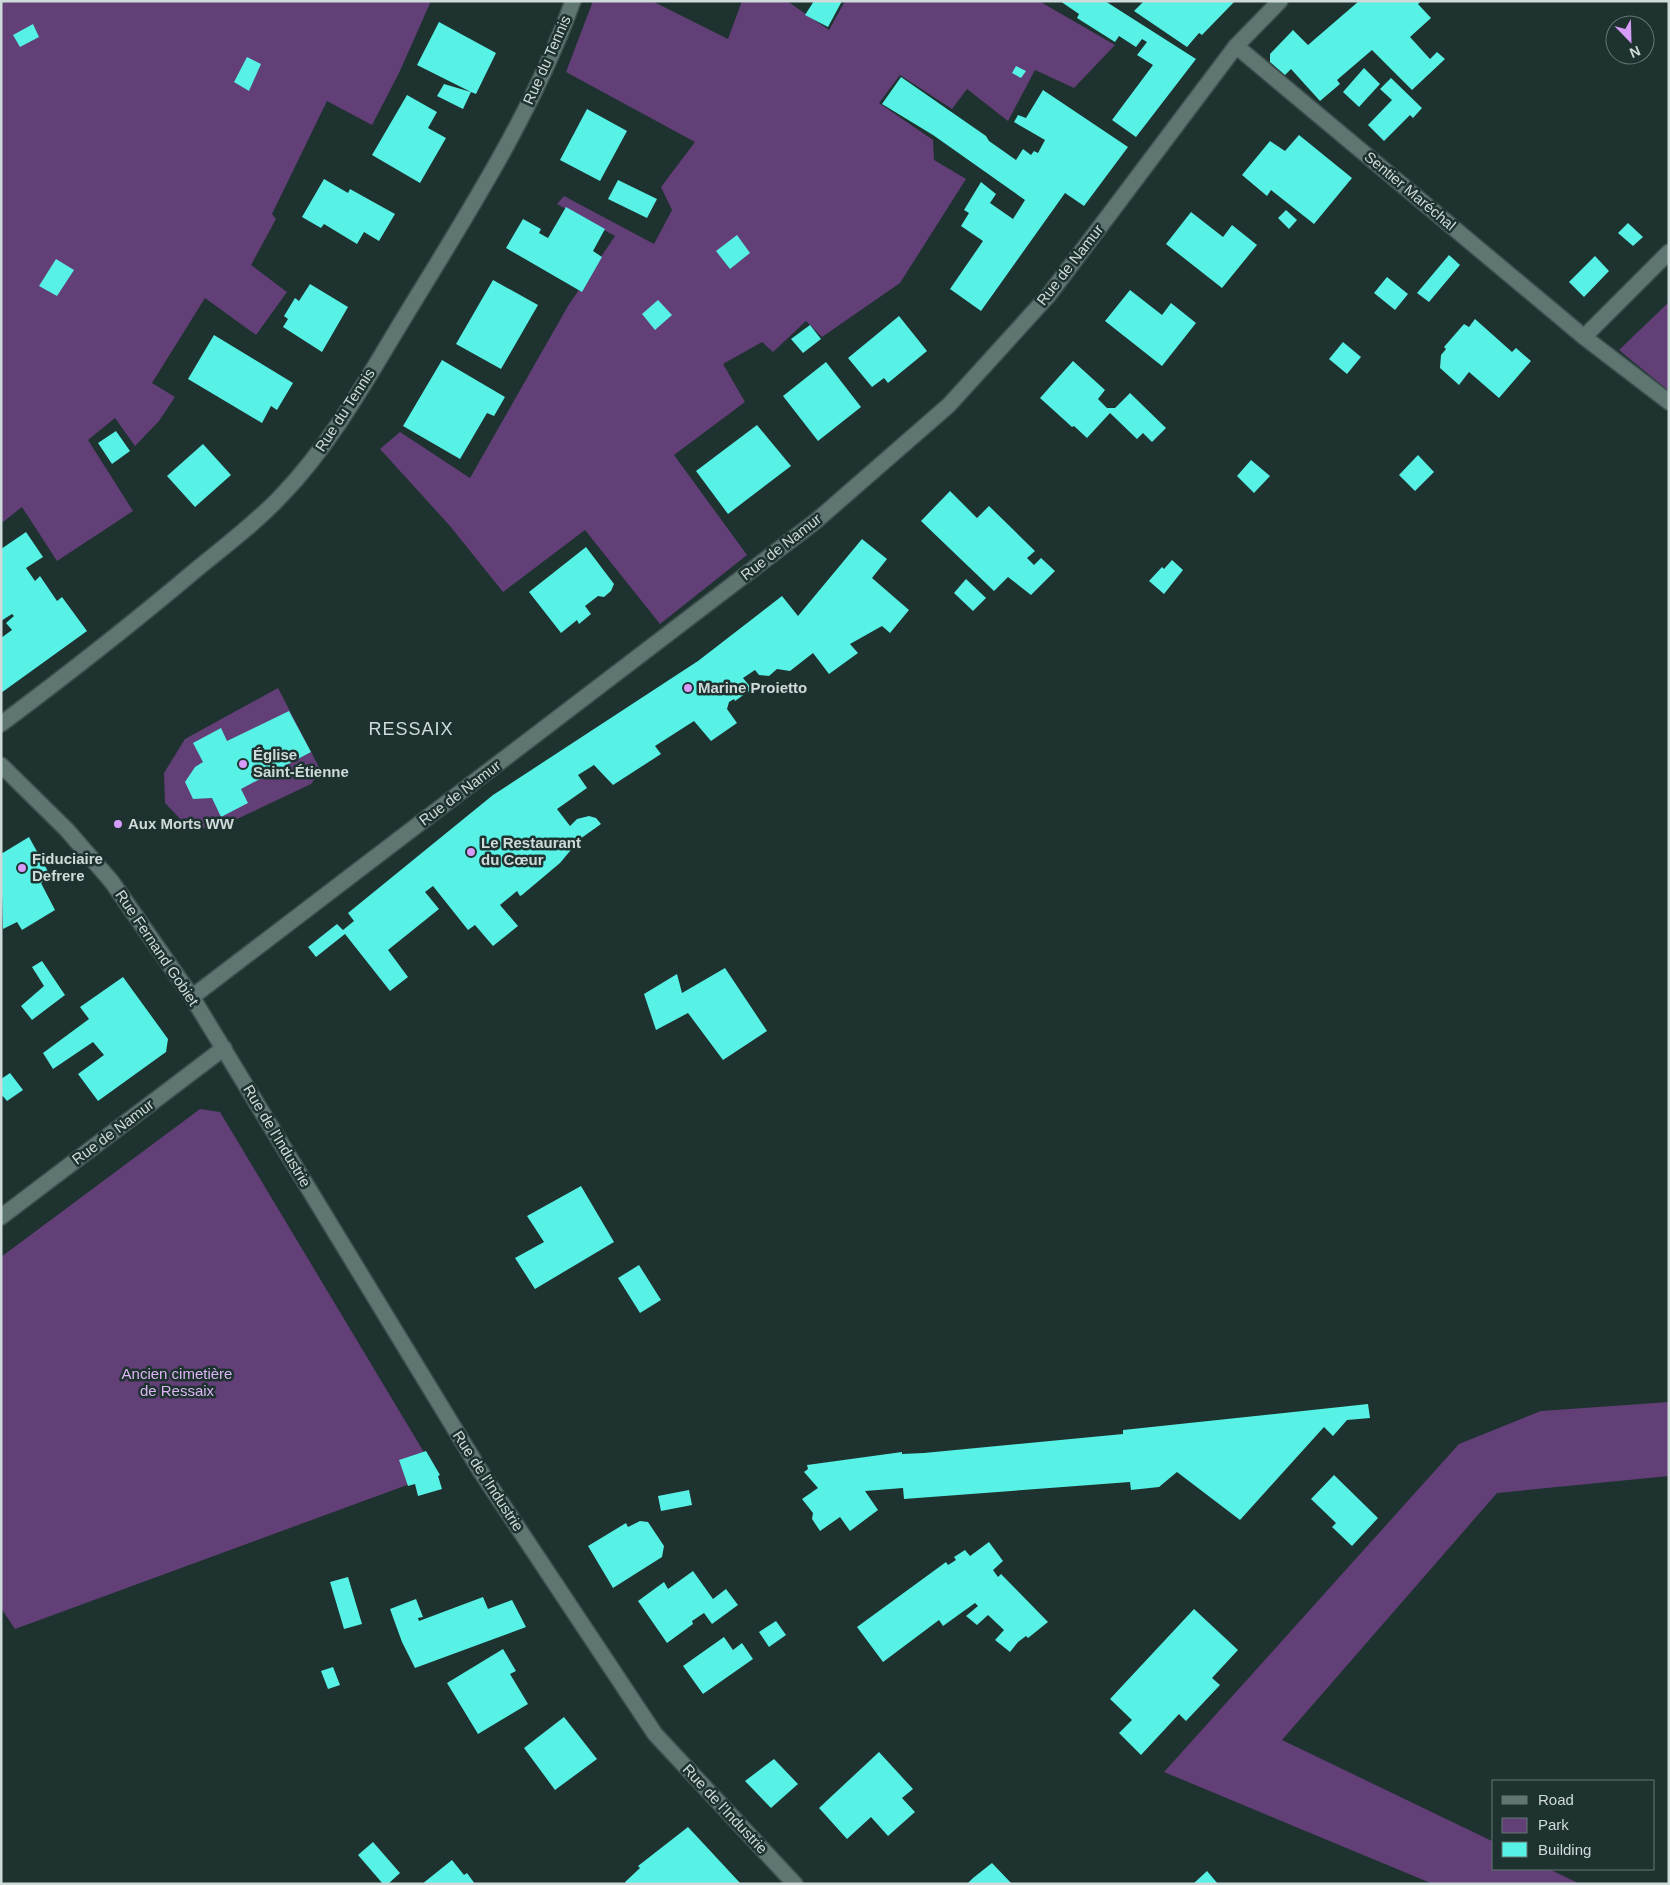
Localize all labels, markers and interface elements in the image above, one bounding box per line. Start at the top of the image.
street label: Rue du Tennis [519,13,574,107]
north arrow [1605,15,1655,65]
text: N [1627,43,1643,61]
street label: Sentier Maréchal [1361,148,1459,234]
street label: Rue de Namur [1033,221,1106,308]
street label: Rue du Tennis [311,365,378,454]
street label: Rue de Namur [737,510,824,583]
place label: Marine Proietto [698,679,807,696]
marker: Marine Proietto [682,682,694,694]
district label: RESSAIX [368,719,454,739]
place label: Église Saint-Étienne [253,746,349,780]
street label: Rue de Namur [416,756,504,829]
marker: Église Saint-Étienne [237,758,249,770]
place label: Aux Morts WW [128,815,235,832]
marker: Aux Morts WW [112,818,124,830]
place label: Le Restaurant du Cœur [481,834,581,868]
marker: Le Restaurant du Cœur [465,846,477,858]
place label: Fiduciaire Defrere [32,850,103,884]
marker: Fiduciaire Defrere [16,862,28,874]
street label: Rue Fernand Gobiet [112,887,203,1010]
street label: Rue de l'Industrie [240,1082,315,1190]
street label: Rue de Namur [69,1095,157,1168]
park label: Ancien cimetière de Ressaix [122,1365,232,1399]
street label: Rue de l'Industrie [450,1427,527,1534]
street label: Rue de l'Industrie [680,1760,771,1857]
legend [1492,1780,1655,1870]
text: Road [1538,1791,1574,1808]
text: Park [1538,1816,1569,1833]
text: Building [1538,1841,1591,1858]

